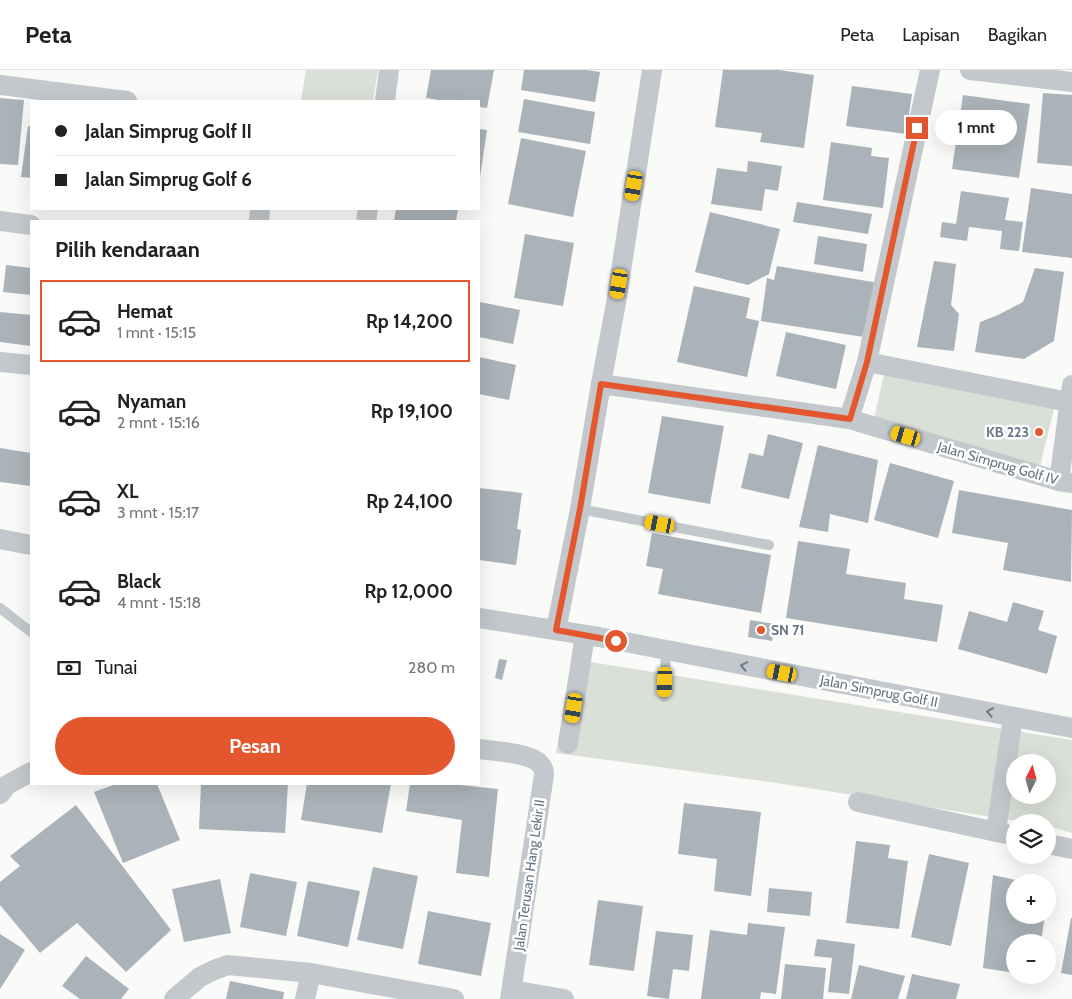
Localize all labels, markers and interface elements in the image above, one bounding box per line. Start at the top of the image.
text: Peta [25,20,72,49]
text: Peta [840,24,874,46]
text: Lapisan [902,24,960,46]
text: Bagikan [988,24,1047,46]
callout: 1 mnt [934,110,1017,146]
route end [906,117,928,139]
text: 1 mnt [957,118,995,137]
text: Jalan Simprug Golf II [85,120,252,143]
text: Jalan Simprug Golf 6 [85,168,252,191]
car [624,170,643,202]
text: Pilih kendaraan [55,236,200,263]
car [609,268,628,300]
icon: car [57,299,102,344]
text: Hemat [117,300,173,323]
text: Rp 14,200 [366,310,453,333]
text: 1 mnt · 15:15 [117,323,196,342]
icon: car [57,389,102,434]
text: Nyaman [117,390,186,413]
text: Rp 19,100 [371,400,453,423]
text: 2 mnt · 15:16 [117,413,200,432]
place label: KB 223 [986,423,1029,441]
car [889,425,922,447]
marker: KB 223 [1033,426,1045,438]
street label: Jalan Simprug Golf IV [935,437,1061,489]
icon: car [57,479,102,524]
text: XL [117,480,138,503]
text: Rp 24,100 [366,490,453,513]
text: 3 mnt · 15:17 [117,503,199,522]
car [643,514,676,534]
icon: car [57,569,102,614]
text: Black [117,570,161,593]
text: Rp 12,000 [365,580,453,603]
text: 4 mnt · 15:18 [117,593,201,612]
place label: SN 71 [771,621,804,639]
marker: SN 71 [755,624,767,636]
route start [605,630,627,652]
icon: cash [55,654,83,682]
text: Tunai [95,656,137,679]
text: 280 m [408,658,455,677]
one-way arrow [740,661,749,671]
car [765,663,798,683]
car [656,667,673,697]
street label: Jalan Simprug Golf II [818,671,939,711]
car [564,692,583,724]
one-way arrow [985,708,994,718]
button: Pesan [55,717,455,775]
north arrow [1006,754,1056,804]
map controls [1006,754,1056,984]
street label: Jalan Terusan Hang Lekir II [509,798,549,953]
button: layers [1006,814,1056,864]
button: + [1006,874,1056,924]
button: − [1006,934,1056,984]

